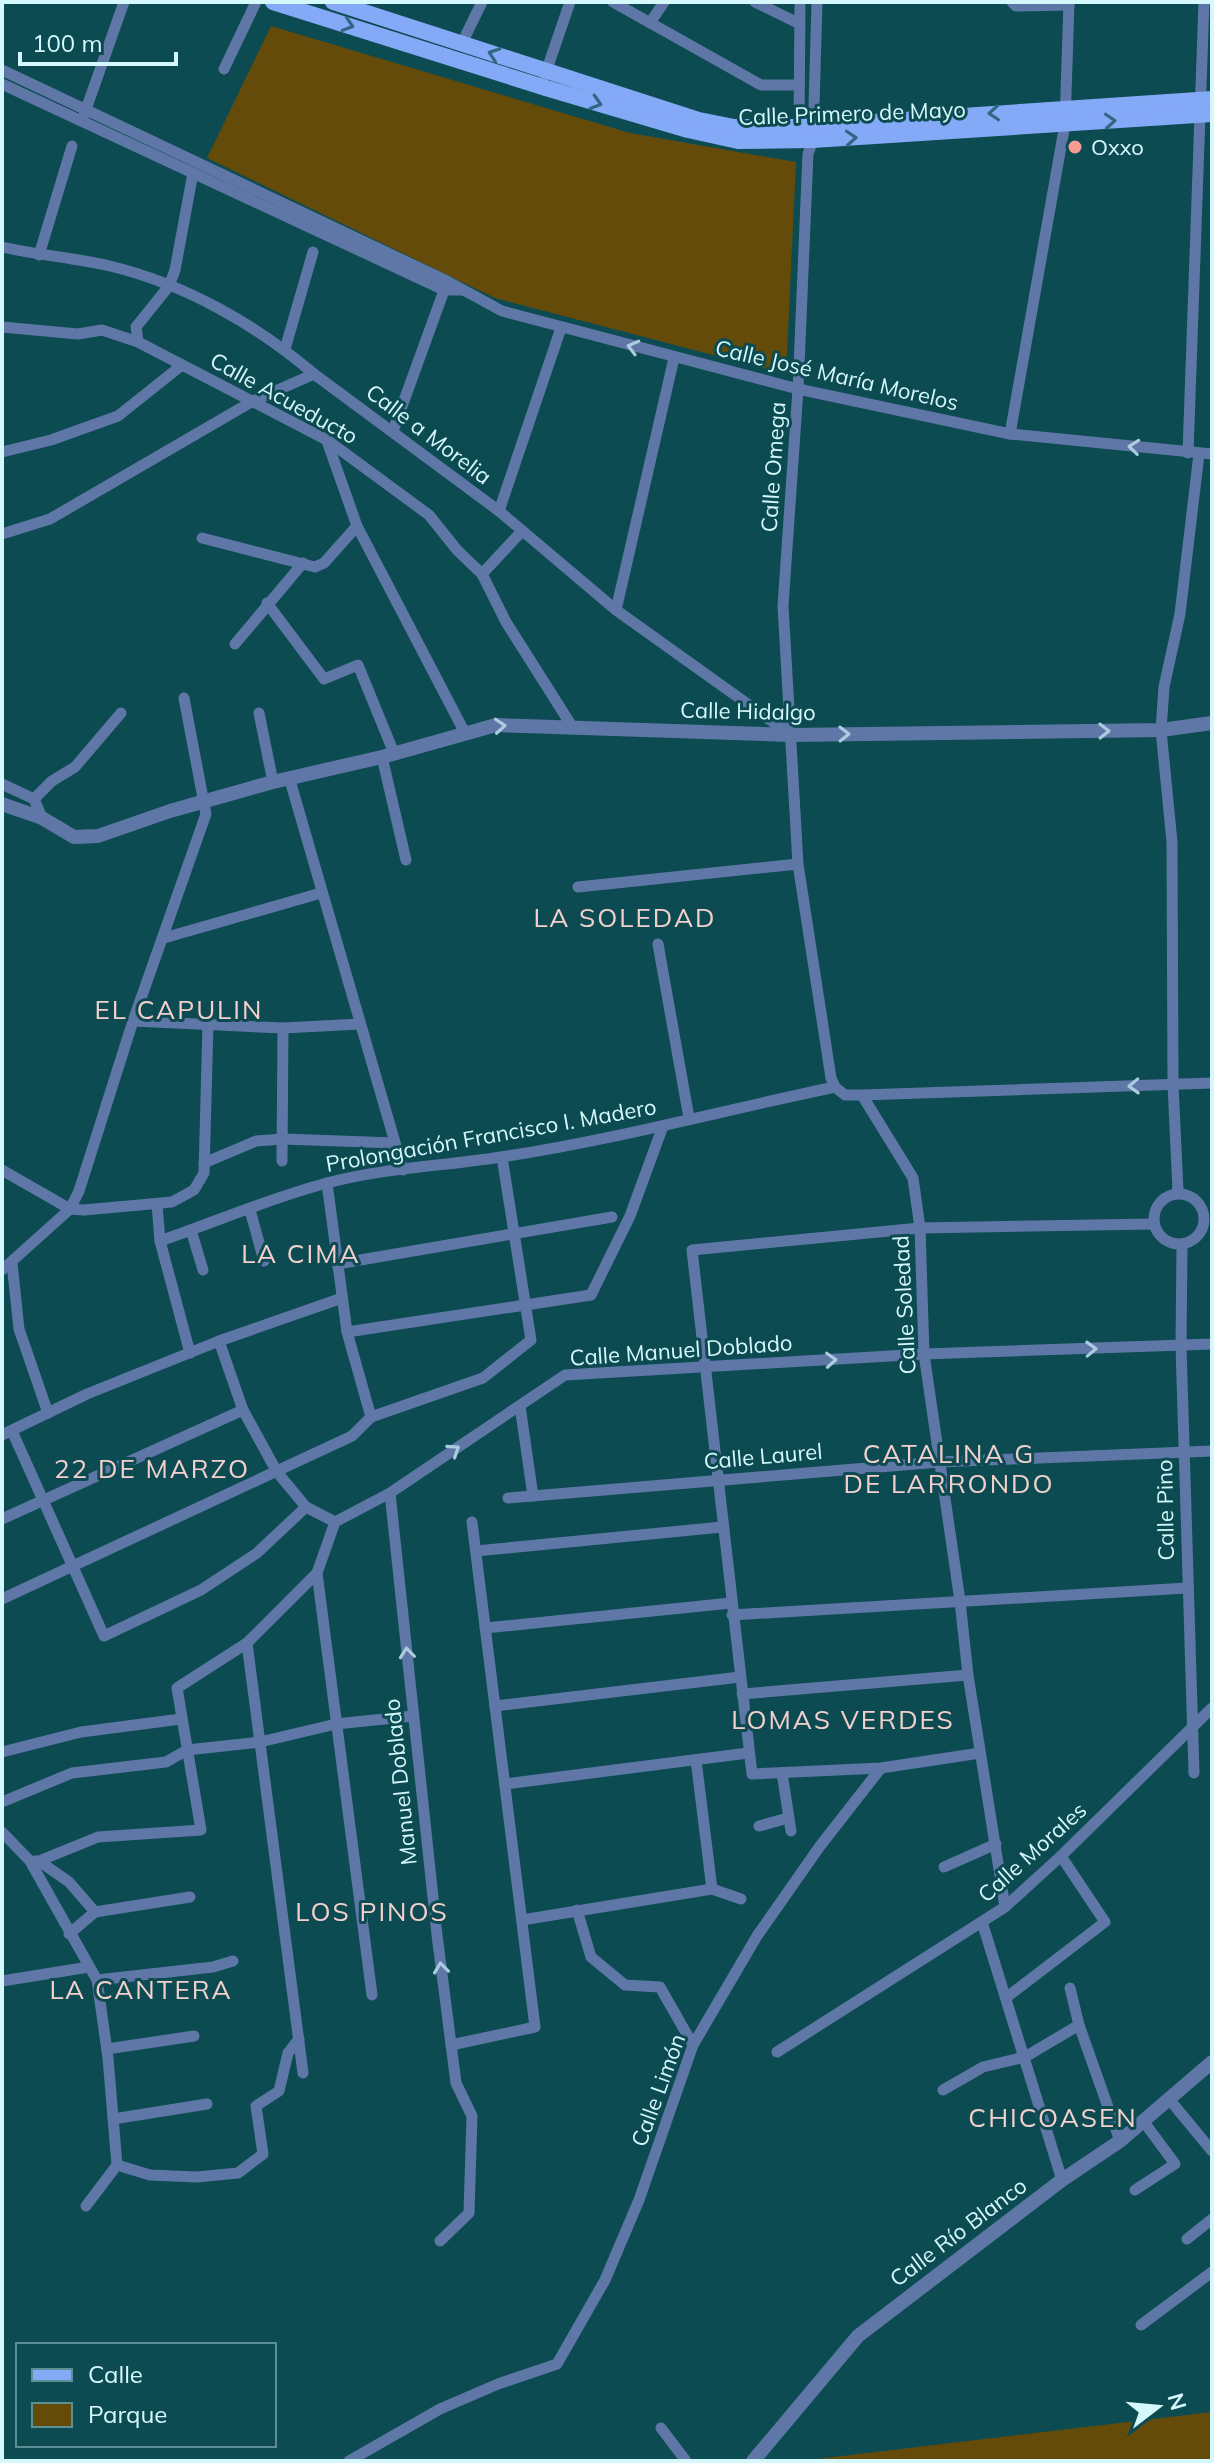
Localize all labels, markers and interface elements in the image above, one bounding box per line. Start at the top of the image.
scale bar [20,16,176,66]
one-way arrow [340,16,354,32]
text: 100 m [32,28,103,58]
one-way arrow [488,47,502,63]
one-way arrow [588,94,602,110]
street label: Calle Primero de Mayo [738,95,966,131]
one-way arrow [987,104,1000,121]
one-way arrow [1104,113,1117,130]
one-way arrow [845,130,858,147]
place label: Oxxo [1091,133,1144,161]
marker: Oxxo [1066,138,1084,156]
street label: Calle José María Morelos [713,333,961,417]
one-way arrow [627,340,641,356]
street label: Calle Acueducto [205,346,363,450]
street label: Calle a Morelia [361,378,497,490]
street label: Calle Omega [754,401,792,533]
one-way arrow [1127,439,1140,456]
street label: Calle Hidalgo [680,696,816,726]
one-way arrow [494,718,507,735]
one-way arrow [1098,722,1111,740]
one-way arrow [838,725,851,743]
district label: LA SOLEDAD [534,901,716,934]
district label: EL CAPULIN [95,993,263,1026]
one-way arrow [1127,1077,1140,1094]
street label: Prolongación Francisco I. Madero [323,1092,659,1178]
street label: Calle Soledad [886,1235,922,1375]
district label: LA CIMA [241,1237,361,1270]
street label: Calle Manuel Doblado [569,1328,793,1372]
one-way arrow [1085,1340,1098,1357]
one-way arrow [825,1352,838,1369]
street label: Calle Laurel [702,1437,824,1475]
district label: CATALINA G DE LARRONDO [843,1437,1055,1500]
one-way arrow [446,1445,460,1460]
district label: 22 DE MARZO [54,1452,250,1485]
street label: Calle Pino [1150,1459,1180,1561]
one-way arrow [398,1647,415,1660]
street label: Manuel Doblado [377,1697,423,1867]
district label: LOMAS VERDES [731,1703,955,1736]
street label: Calle Morales [972,1796,1092,1908]
district label: LOS PINOS [295,1895,449,1928]
one-way arrow [433,1961,450,1974]
district label: LA CANTERA [49,1973,233,2006]
street label: Calle Limón [625,2030,691,2150]
district label: CHICOASEN [968,2101,1138,2134]
street label: Calle Río Blanco [884,2171,1032,2293]
legend [16,2343,276,2447]
text: Calle [88,2359,143,2389]
north arrow [1118,2367,1198,2447]
text: N [1161,2390,1193,2413]
text: Parque [88,2399,167,2429]

